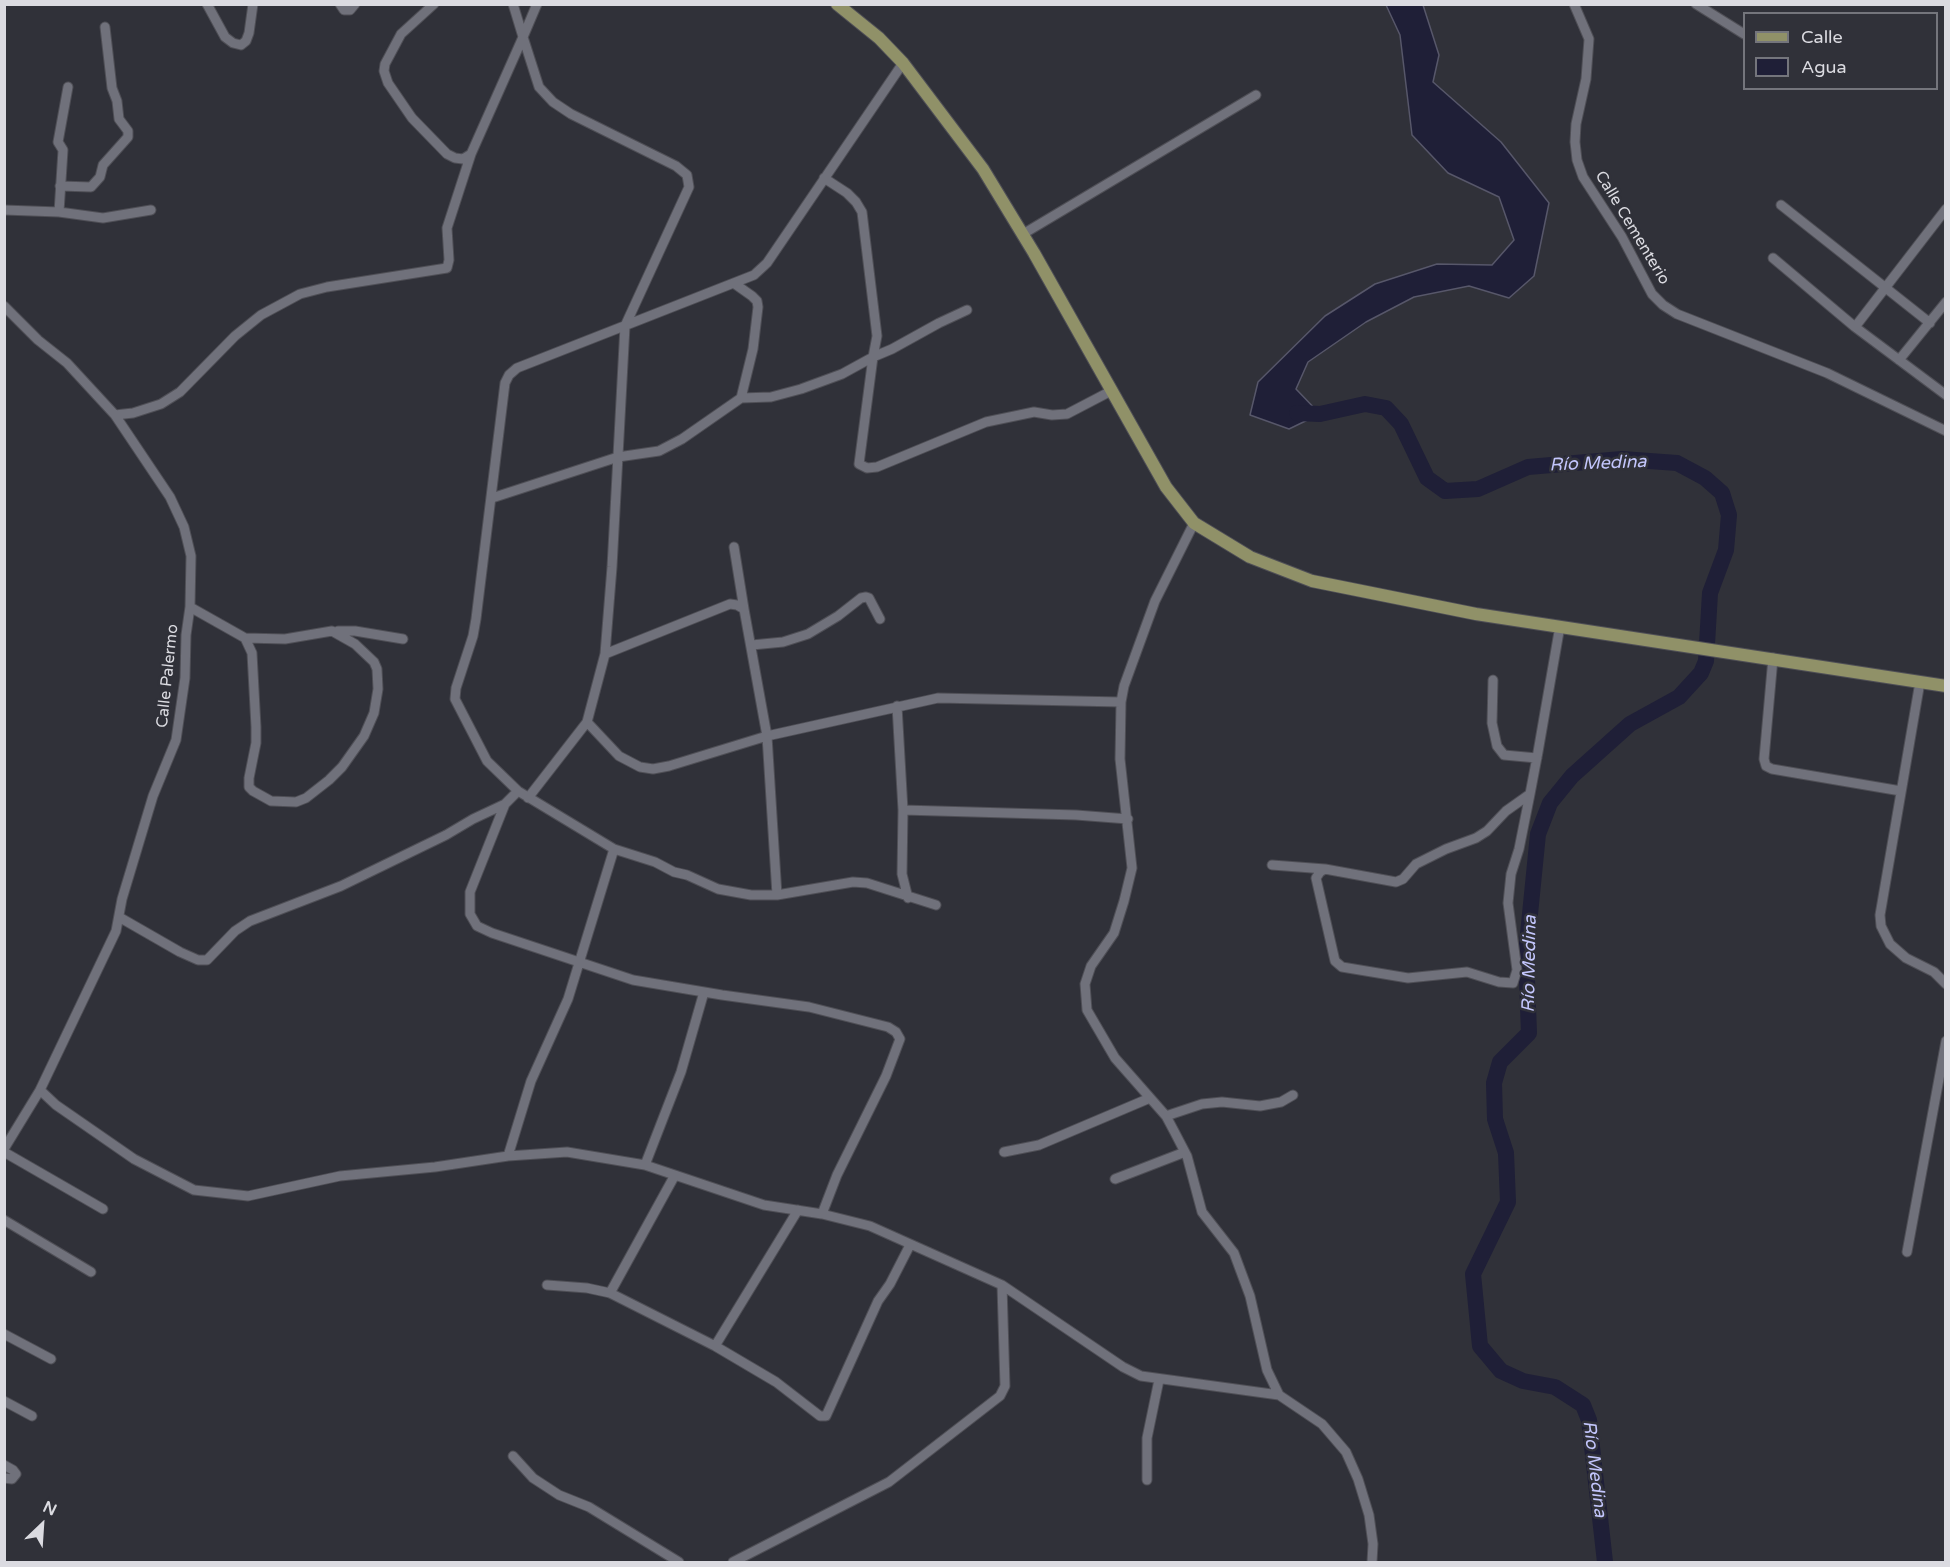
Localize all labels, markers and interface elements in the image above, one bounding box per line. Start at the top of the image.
legend [1743,12,1938,90]
text: Calle [1801,26,1843,48]
text: Agua [1801,56,1847,78]
street label: Calle Cementerio [1590,168,1674,288]
water label: Río Medina [1549,452,1647,476]
street label: Calle Palermo [153,623,183,729]
water label: Río Medina [1518,915,1542,1013]
water label: Río Medina [1577,1419,1611,1519]
north arrow [12,1495,72,1555]
text: N [40,1497,60,1520]

